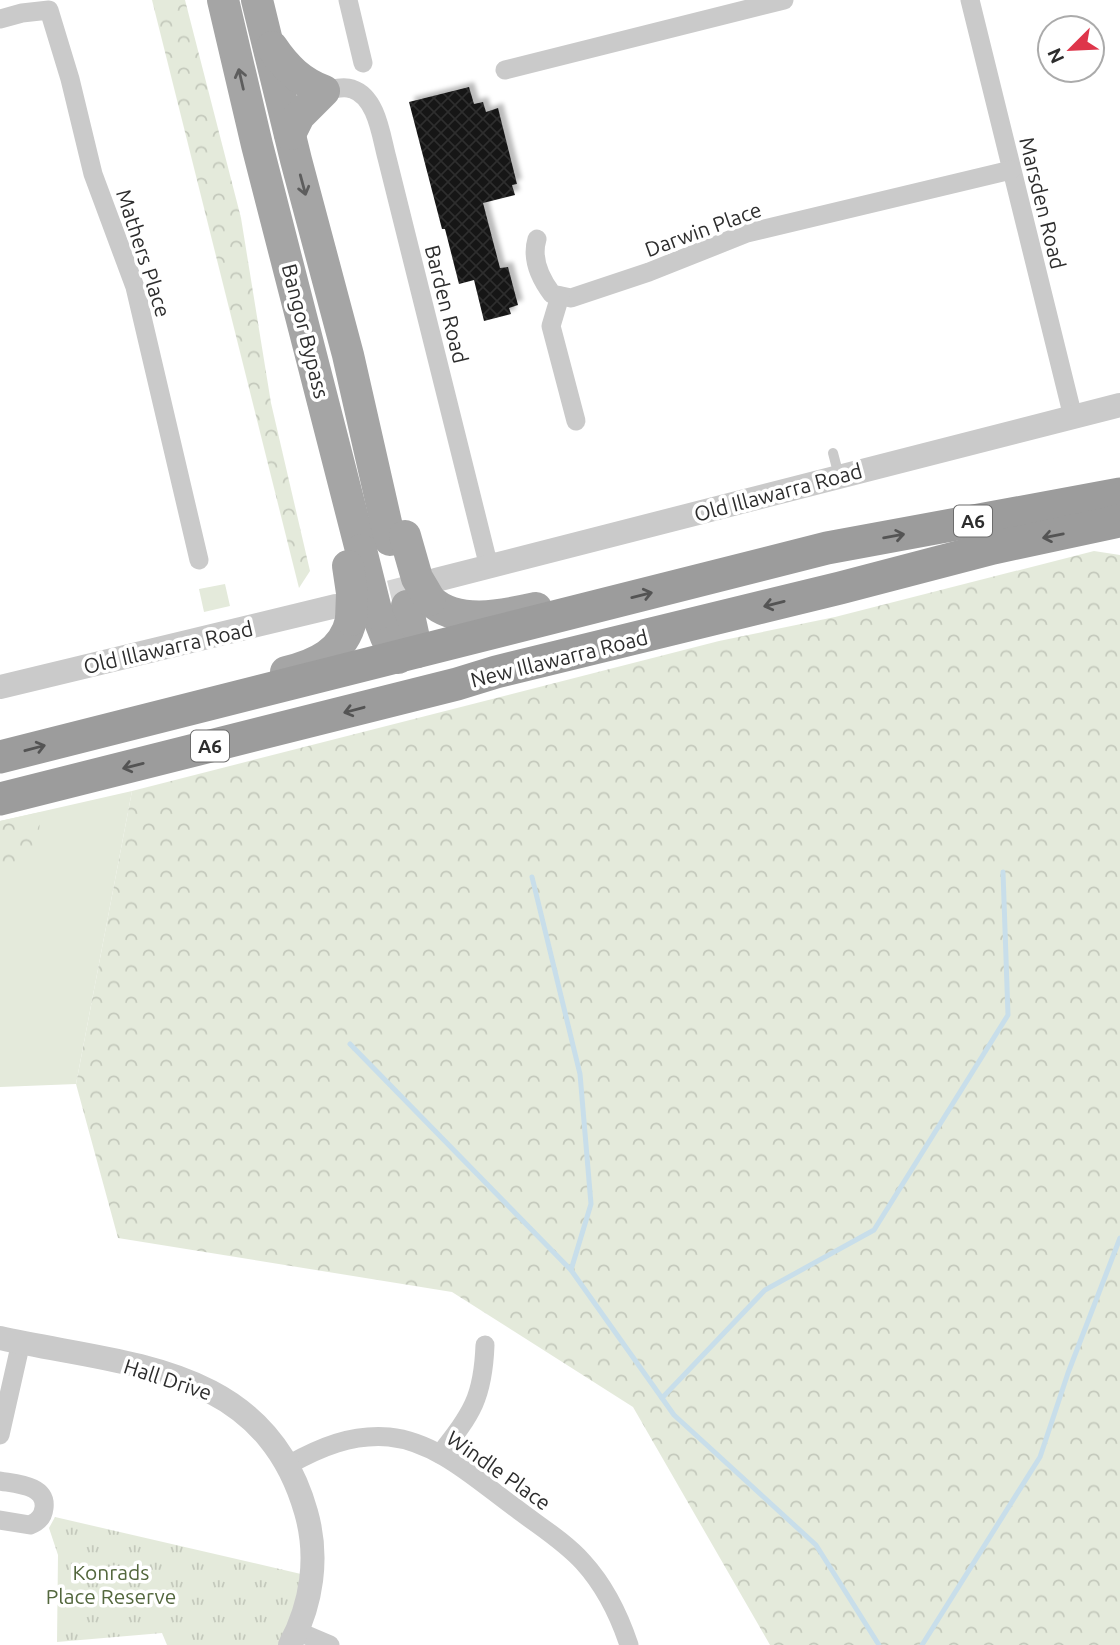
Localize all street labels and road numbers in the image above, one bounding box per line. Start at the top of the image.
street label: Marsden Road [1015,135,1071,271]
street label: Mathers Place [112,186,176,320]
street label: Darwin Place [641,197,765,261]
street label: Barden Road [421,242,473,366]
street label: Bangor Bypass [278,261,334,401]
street label: Old Illawarra Road [691,458,865,526]
road number: A6 [954,506,992,536]
street label: Old Illawarra Road [81,616,255,678]
street label: New Illawarra Road [468,624,650,692]
road number: A6 [191,730,229,762]
street label: Hall Drive [121,1354,215,1404]
street label: Windle Place [442,1425,556,1515]

